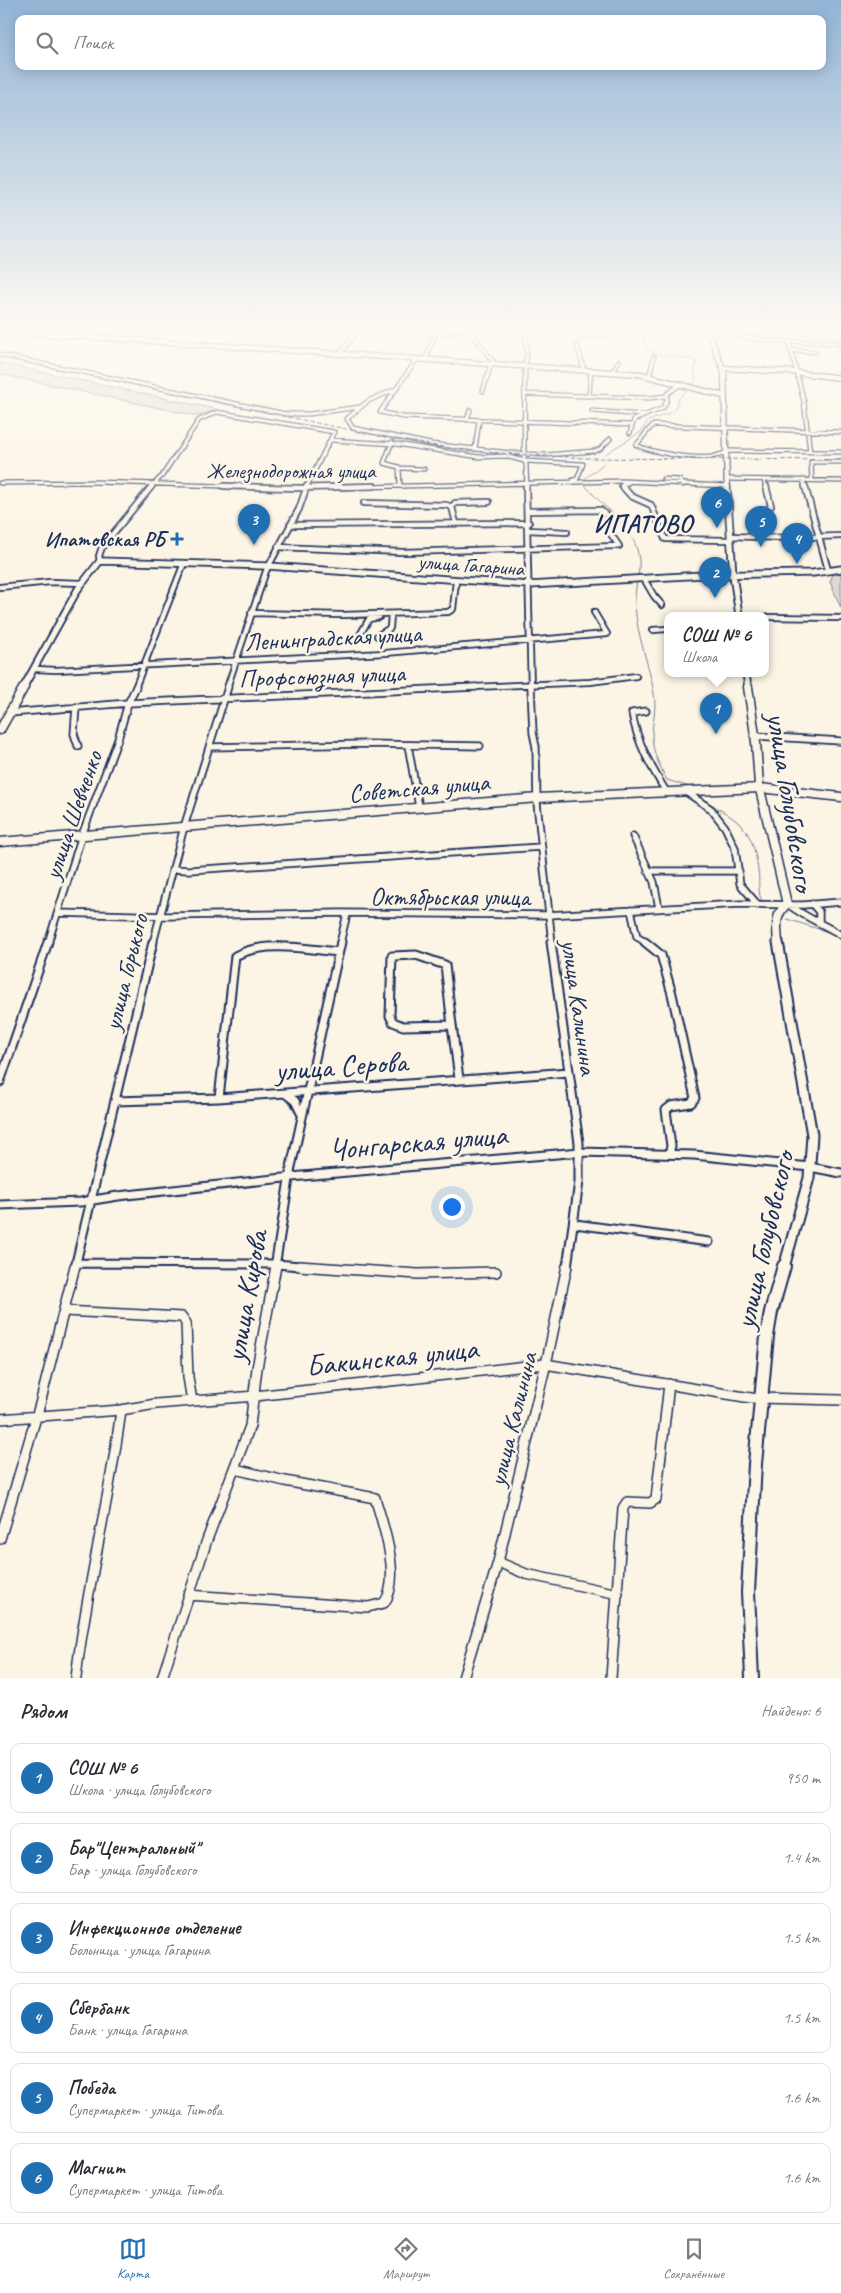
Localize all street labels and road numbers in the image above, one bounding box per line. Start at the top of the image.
street label: Железнодорожная улица [207,458,377,484]
street label: улица Гагарина [415,548,527,582]
street label: Ленинградская улица [244,617,424,659]
street label: Профсоюзная улица [238,657,408,696]
street label: улица Голубовского [758,708,824,898]
street label: улица Шевченко [35,746,110,886]
street label: Советская улица [347,766,493,810]
street label: Октябрьская улица [370,881,533,913]
street label: улица Горького [96,910,156,1036]
street label: улица Калинина [553,935,605,1079]
street label: улица Серова [272,1042,411,1090]
street label: Чонгарская улица [327,1115,510,1169]
street label: улица Голубовского [725,1144,804,1334]
street label: улица Кирова [215,1225,277,1366]
street label: Бакинская улица [304,1329,482,1385]
street label: улица Калинина [480,1347,546,1491]

